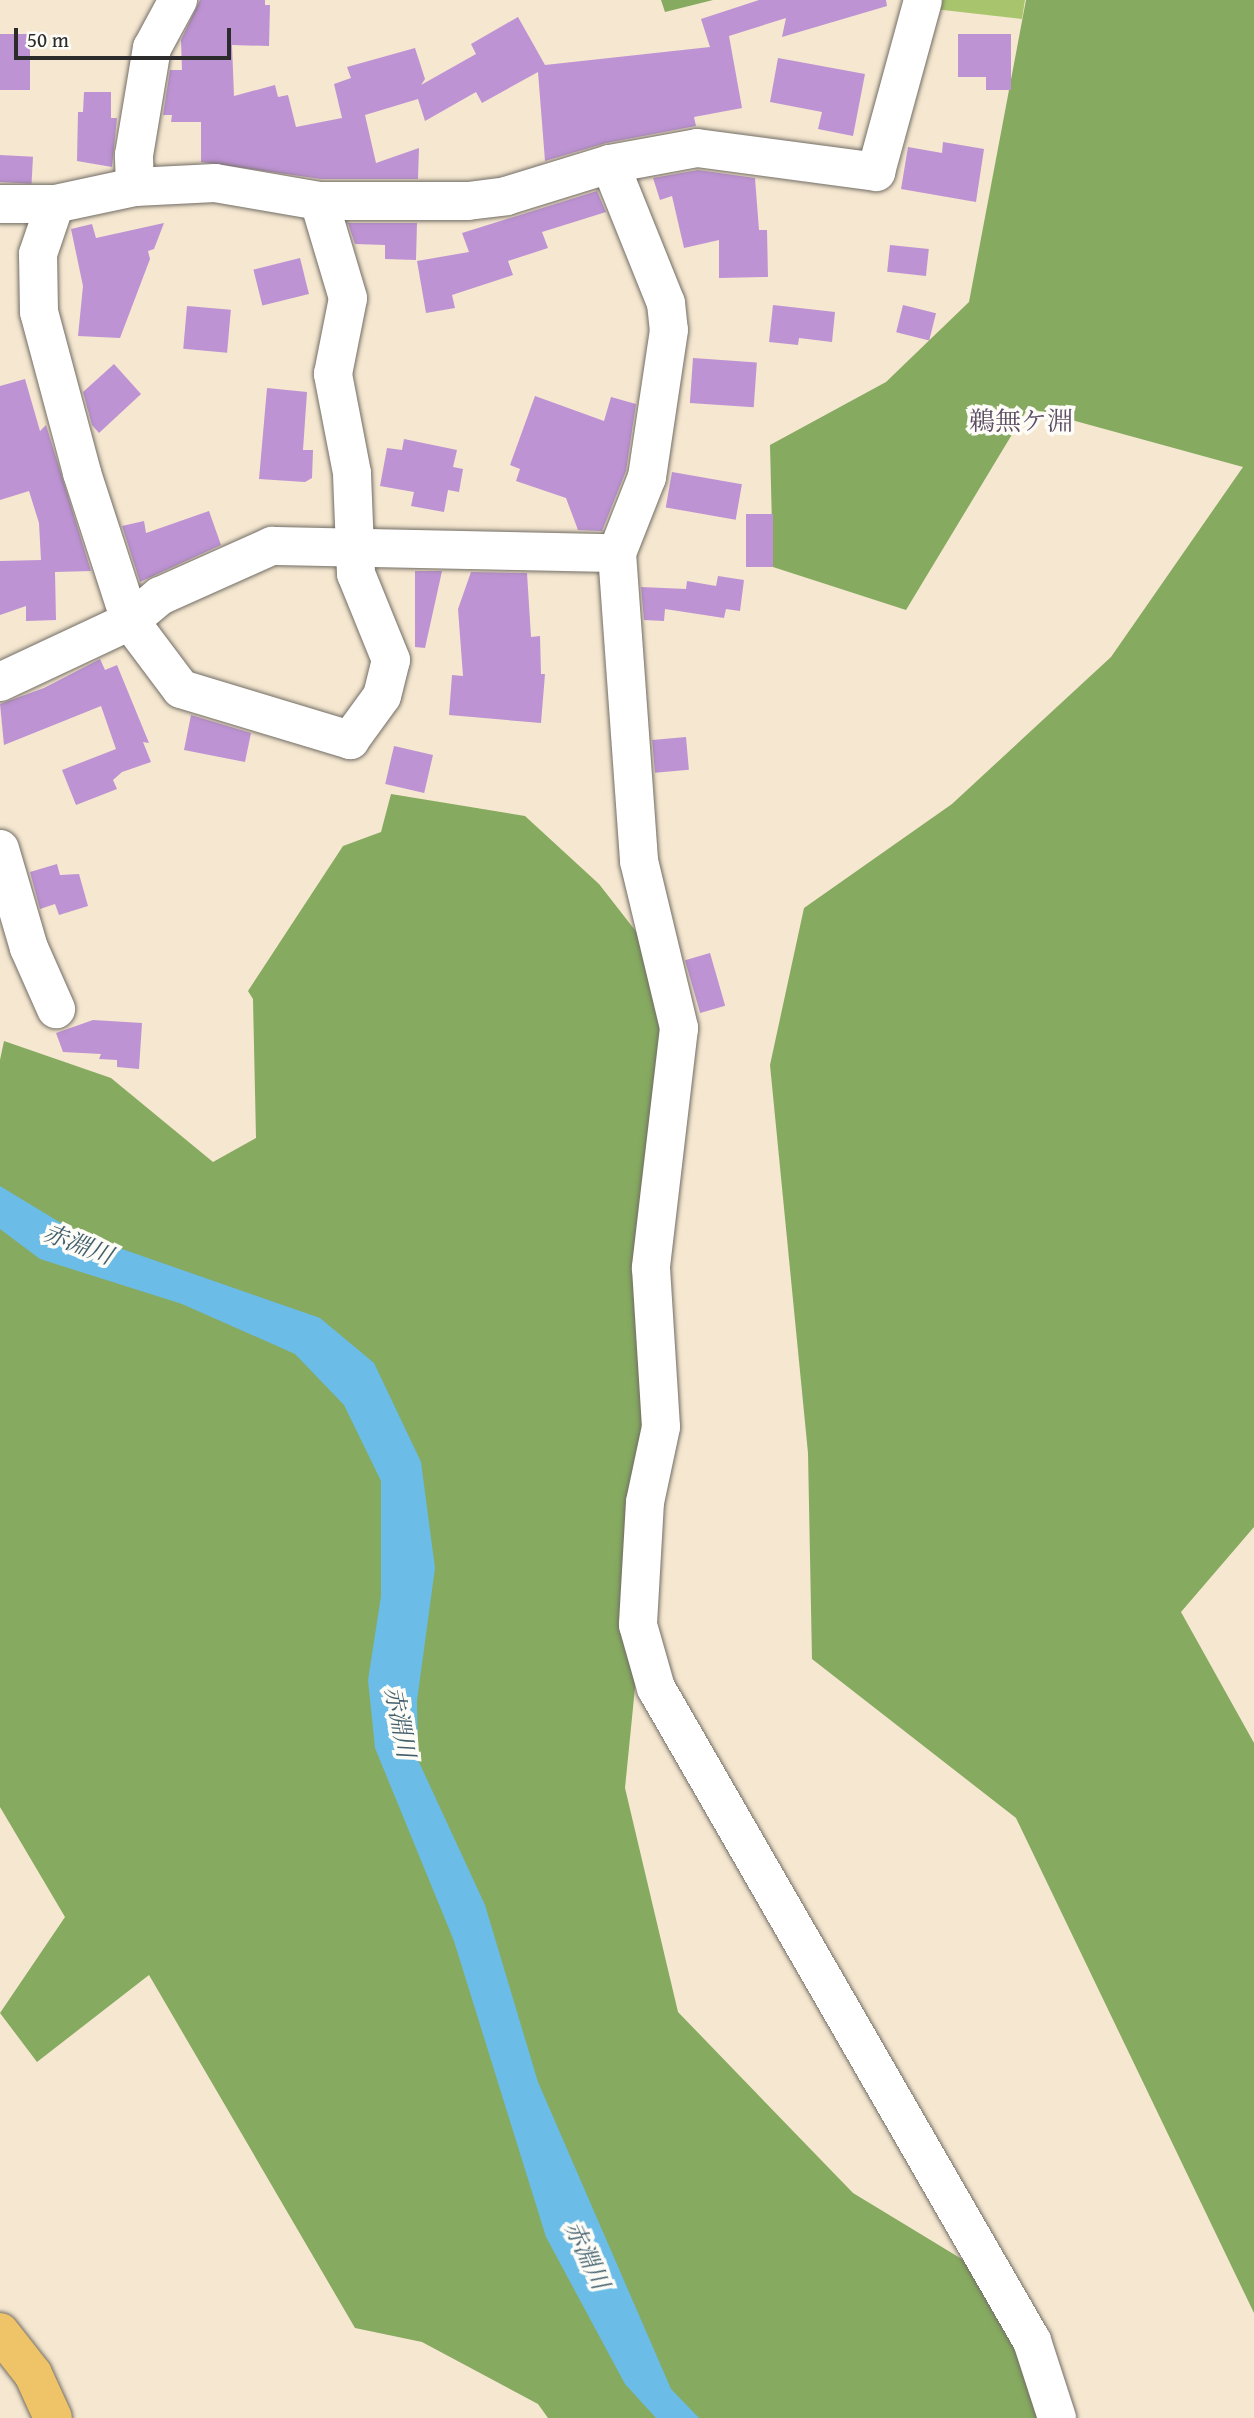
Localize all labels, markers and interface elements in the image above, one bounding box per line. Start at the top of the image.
scale bar [18,14,234,58]
text: 50 m [27,24,69,55]
district label: 鵜無ケ淵 [969,405,1073,437]
water label: 赤淵川 [39,1218,117,1270]
water label: 赤淵川 [379,1684,421,1760]
water label: 赤淵川 [559,2216,615,2294]

